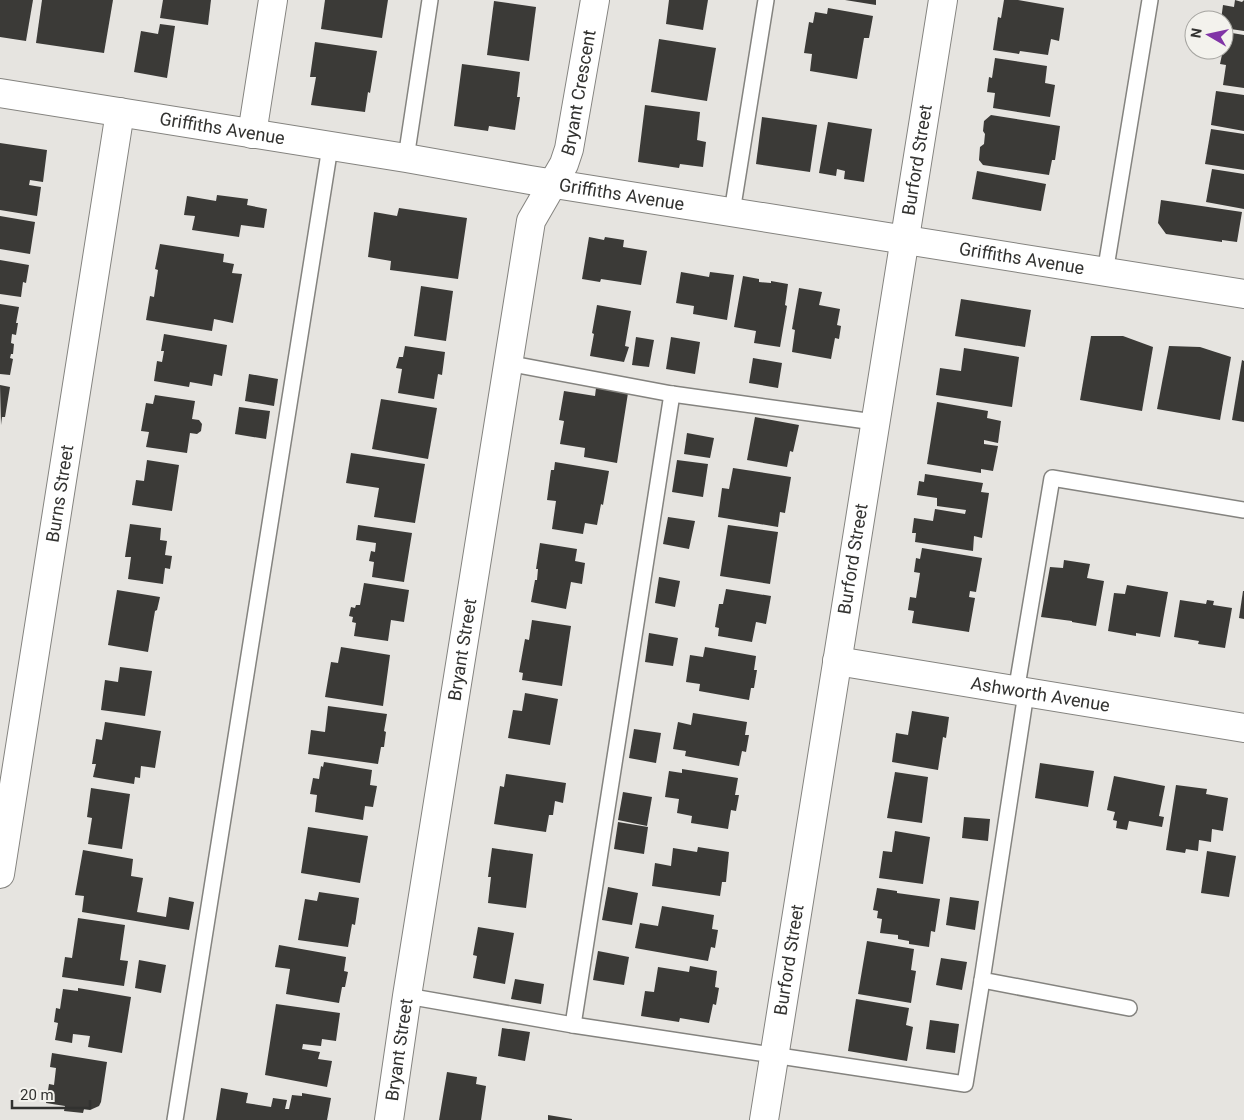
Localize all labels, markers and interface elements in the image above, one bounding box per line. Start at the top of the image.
north arrow [1184,10,1234,60]
text: N [1187,27,1205,39]
street label: Bryant Crescent [557,28,600,158]
street label: Burford Street [897,103,936,217]
street label: Griffiths Avenue [158,108,286,148]
street label: Griffiths Avenue [558,174,686,215]
street label: Griffiths Avenue [958,238,1086,278]
street label: Burns Street [41,443,77,544]
street label: Burford Street [833,502,872,616]
street label: Bryant Street [443,597,480,702]
street label: Ashworth Avenue [969,672,1111,716]
street label: Burford Street [769,903,808,1017]
street label: Bryant Street [381,997,417,1102]
scale bar [12,1078,90,1110]
text: 20 m [20,1086,54,1104]

